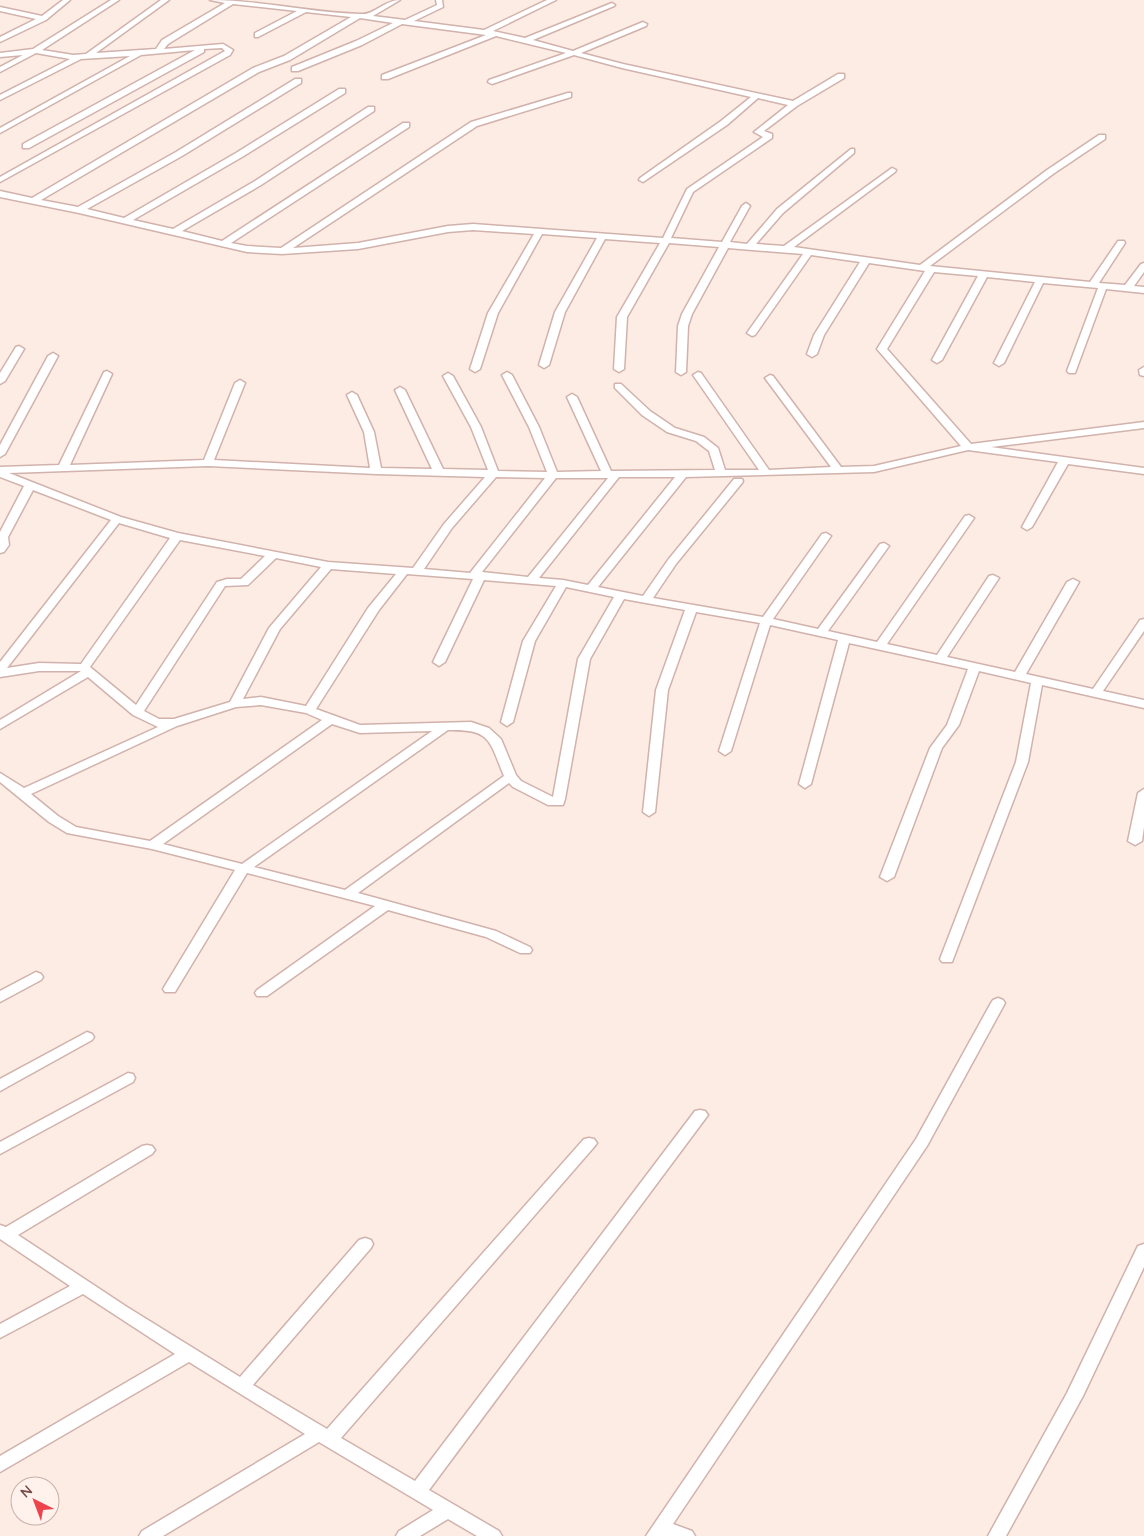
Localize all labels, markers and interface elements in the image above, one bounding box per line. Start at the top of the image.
north arrow [10,1476,60,1526]
text: N [16,1481,36,1501]

